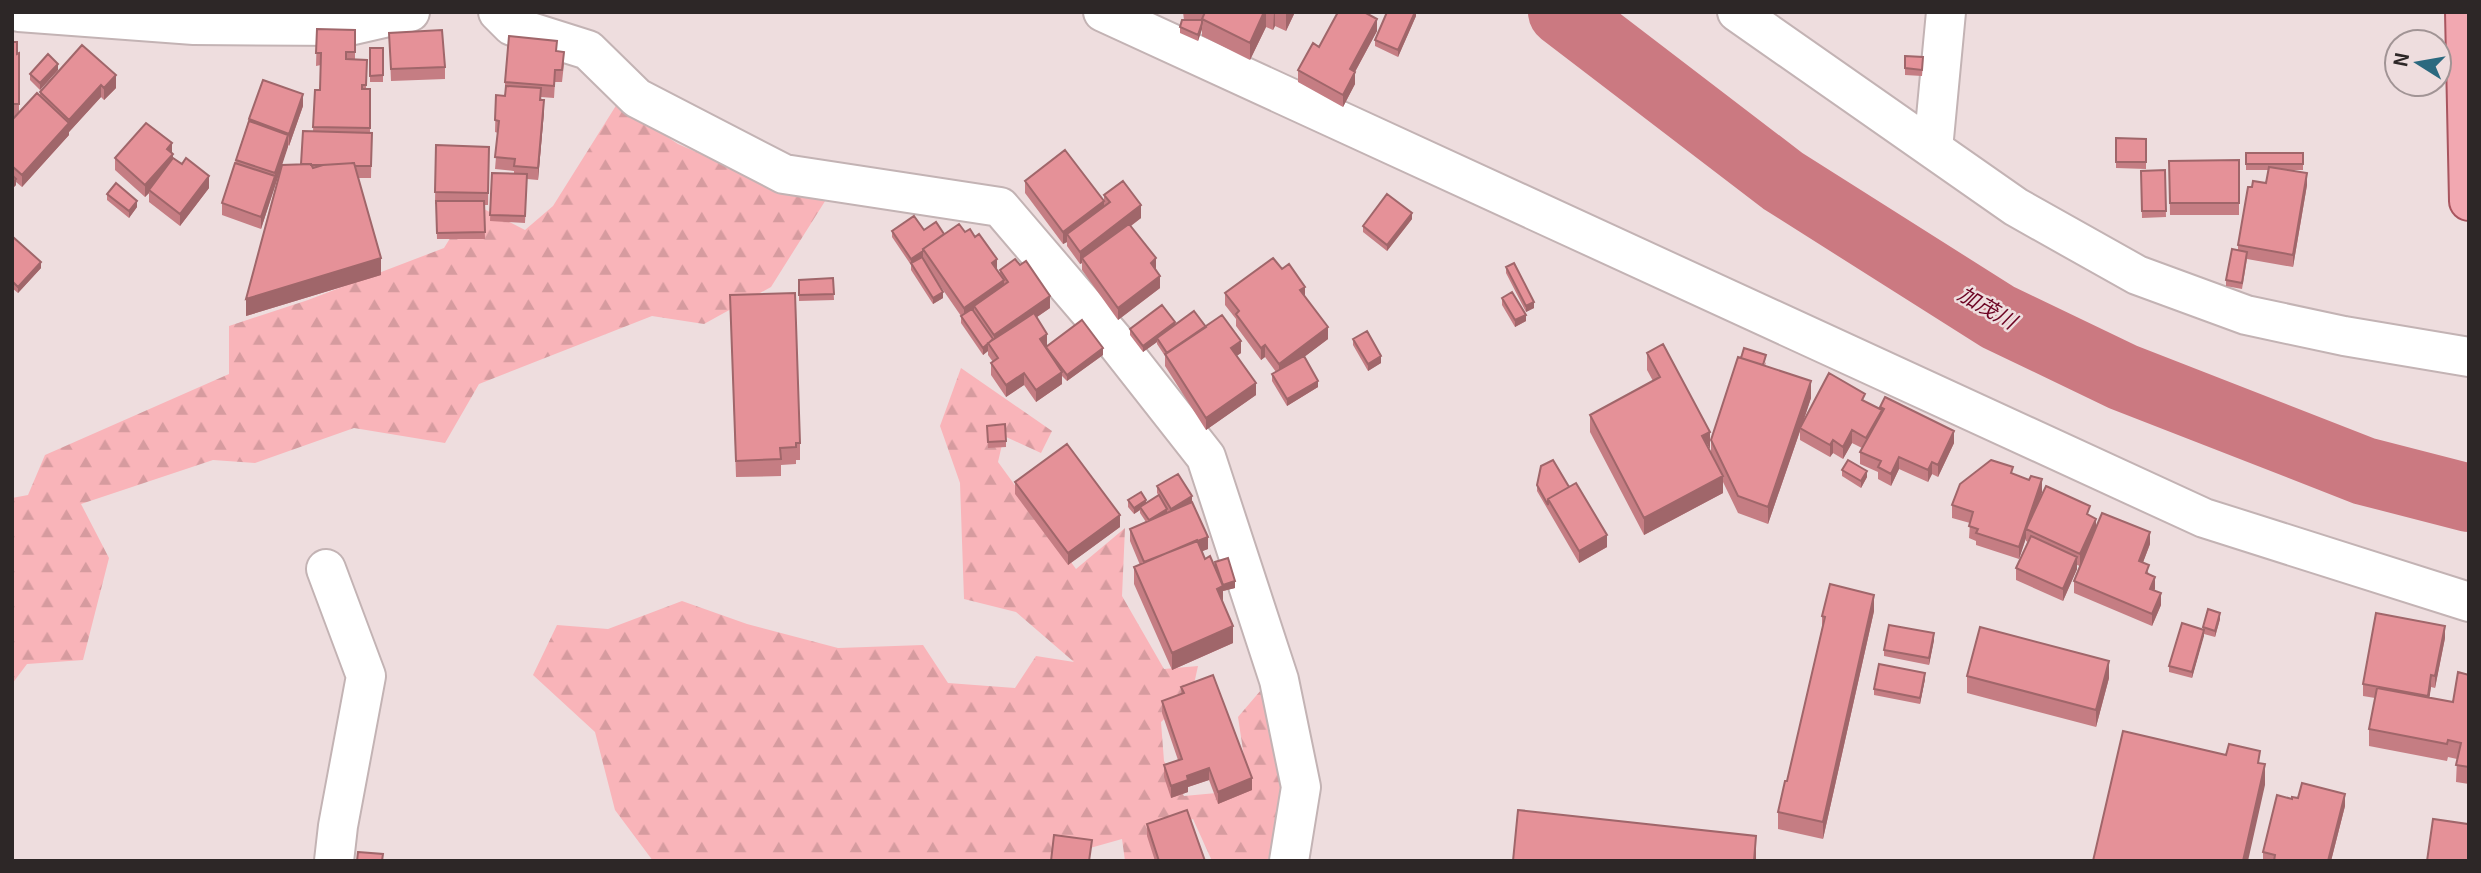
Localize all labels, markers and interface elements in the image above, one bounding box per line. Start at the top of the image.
north arrow [2383,28,2453,98]
text: N [2385,50,2414,69]
water label: 加茂川 [1953,278,2025,336]

